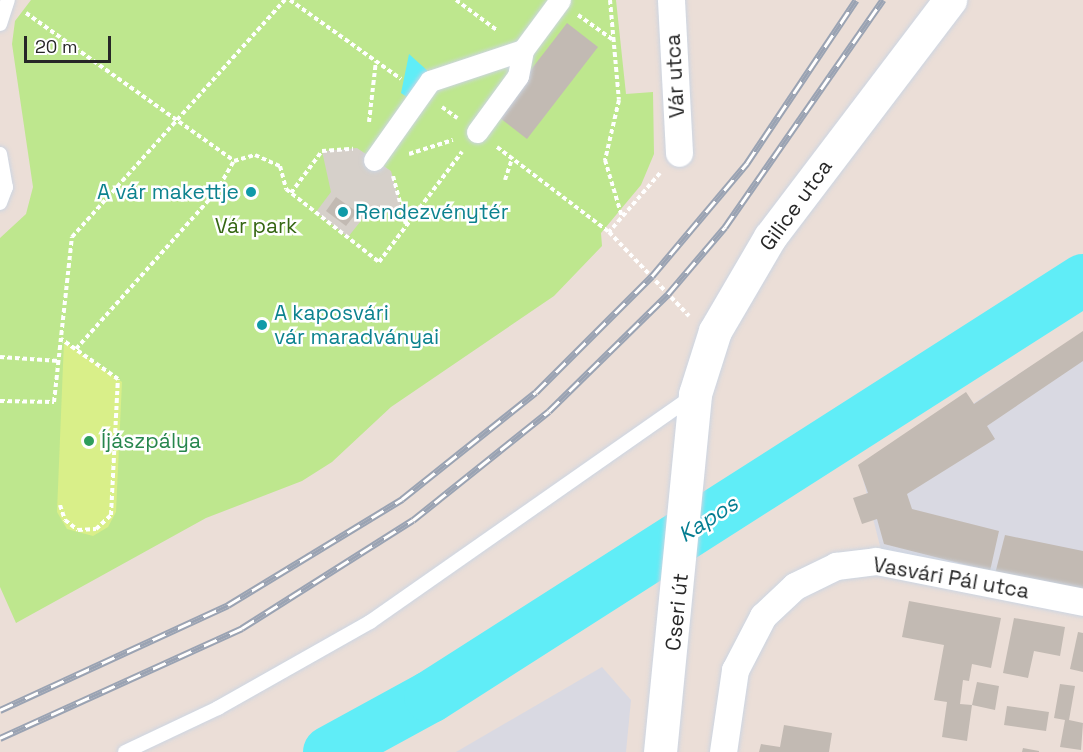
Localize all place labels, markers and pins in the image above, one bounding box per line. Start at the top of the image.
place label: A vár makettje [97,179,239,205]
marker: A vár makettje [244,185,258,199]
place label: Rendezvénytér [355,199,509,225]
marker: Rendezvénytér [336,205,350,219]
place label: A kaposvári vár maradványai [274,300,439,350]
marker: A kaposvári vár maradványai [255,318,269,332]
place label: Íjászpálya [101,428,201,454]
marker: Íjászpálya [82,434,96,448]

